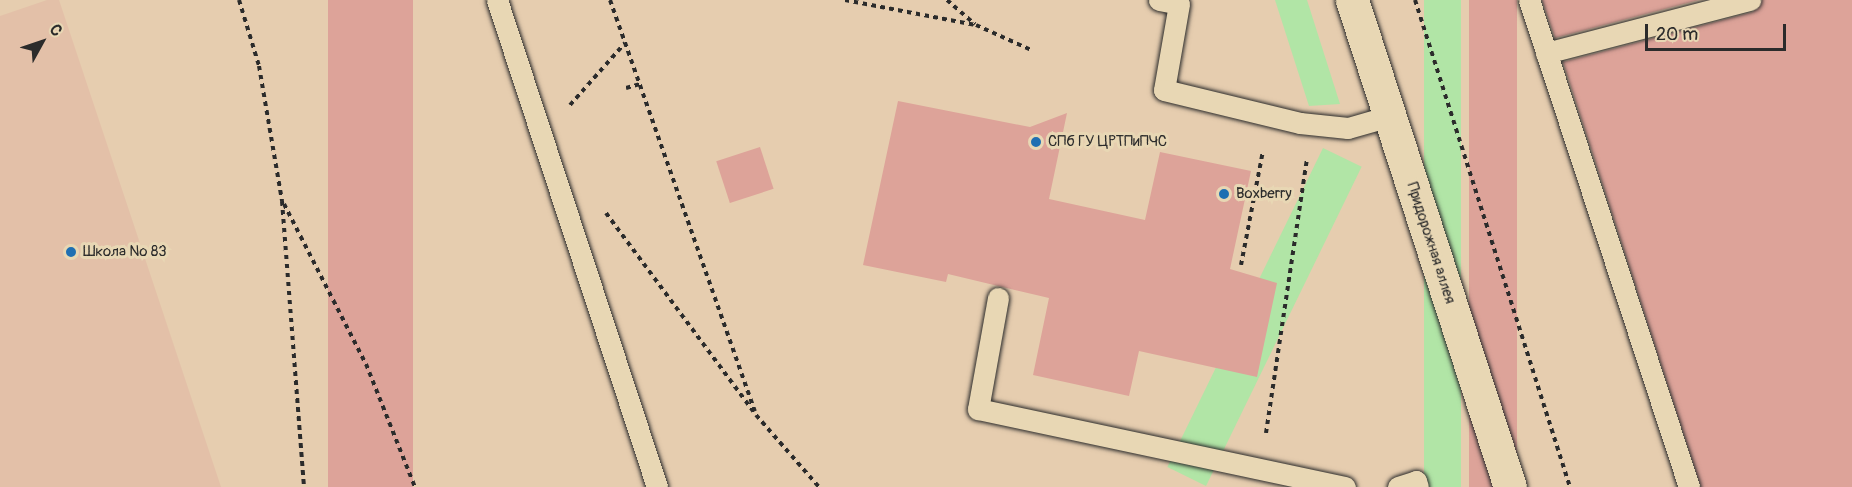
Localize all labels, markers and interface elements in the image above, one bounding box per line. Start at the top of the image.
north arrow [12,12,72,72]
scale bar [1648,12,1789,50]
text: С [45,20,67,41]
text: 20 m [1656,23,1698,46]
place label: СПб ГУ ЦРТПиПЧС [1048,133,1167,151]
marker: СПб ГУ ЦРТПиПЧС [1029,135,1043,149]
street label: Придорожная аллея [1403,180,1459,306]
place label: Boxberry [1236,185,1292,203]
marker: Boxberry [1217,187,1231,201]
place label: Школа № 83 [83,243,167,261]
marker: Школа № 83 [64,245,78,259]

